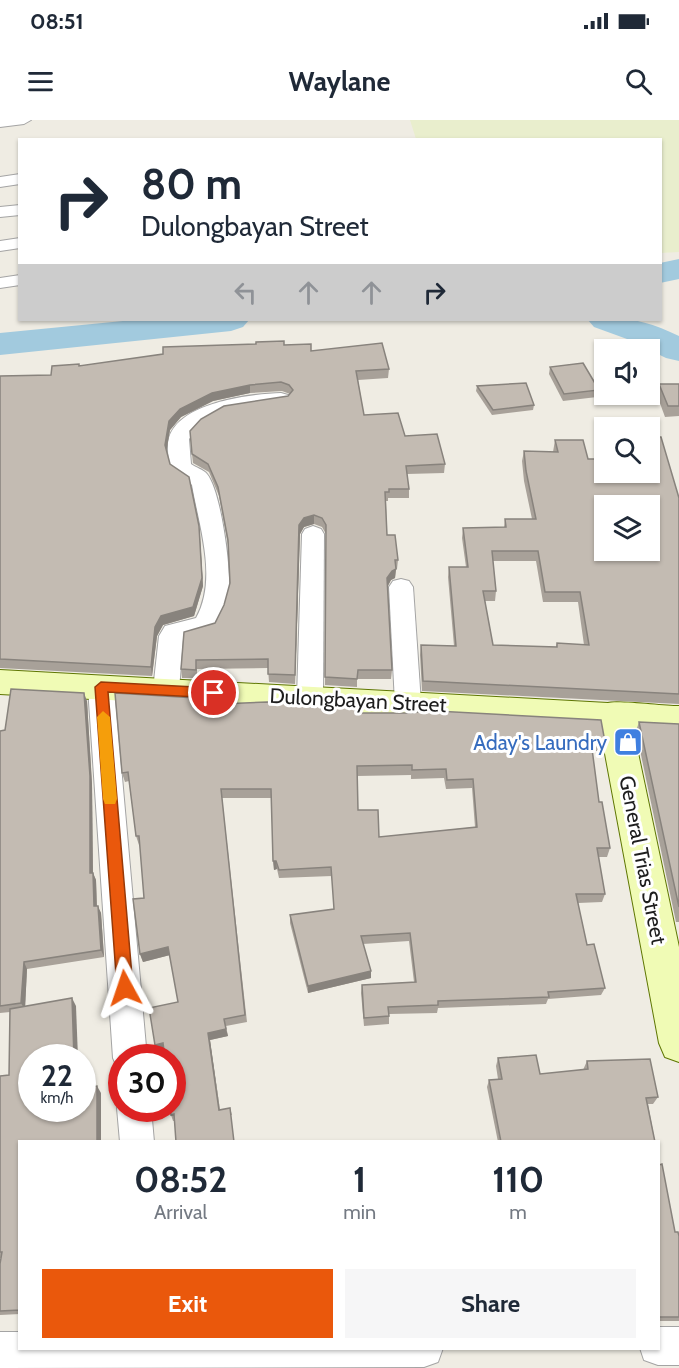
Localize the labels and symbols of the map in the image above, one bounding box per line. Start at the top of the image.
pin [188,667,239,718]
street label: Dulongbayan Street [269,683,447,717]
shop icon: Aday's Laundry [612,726,644,758]
place label: Aday's Laundry [473,730,607,755]
street label: General Trias Street [614,773,672,947]
position arrow [93,956,157,1020]
speed limit sign: 30 [108,1044,186,1122]

